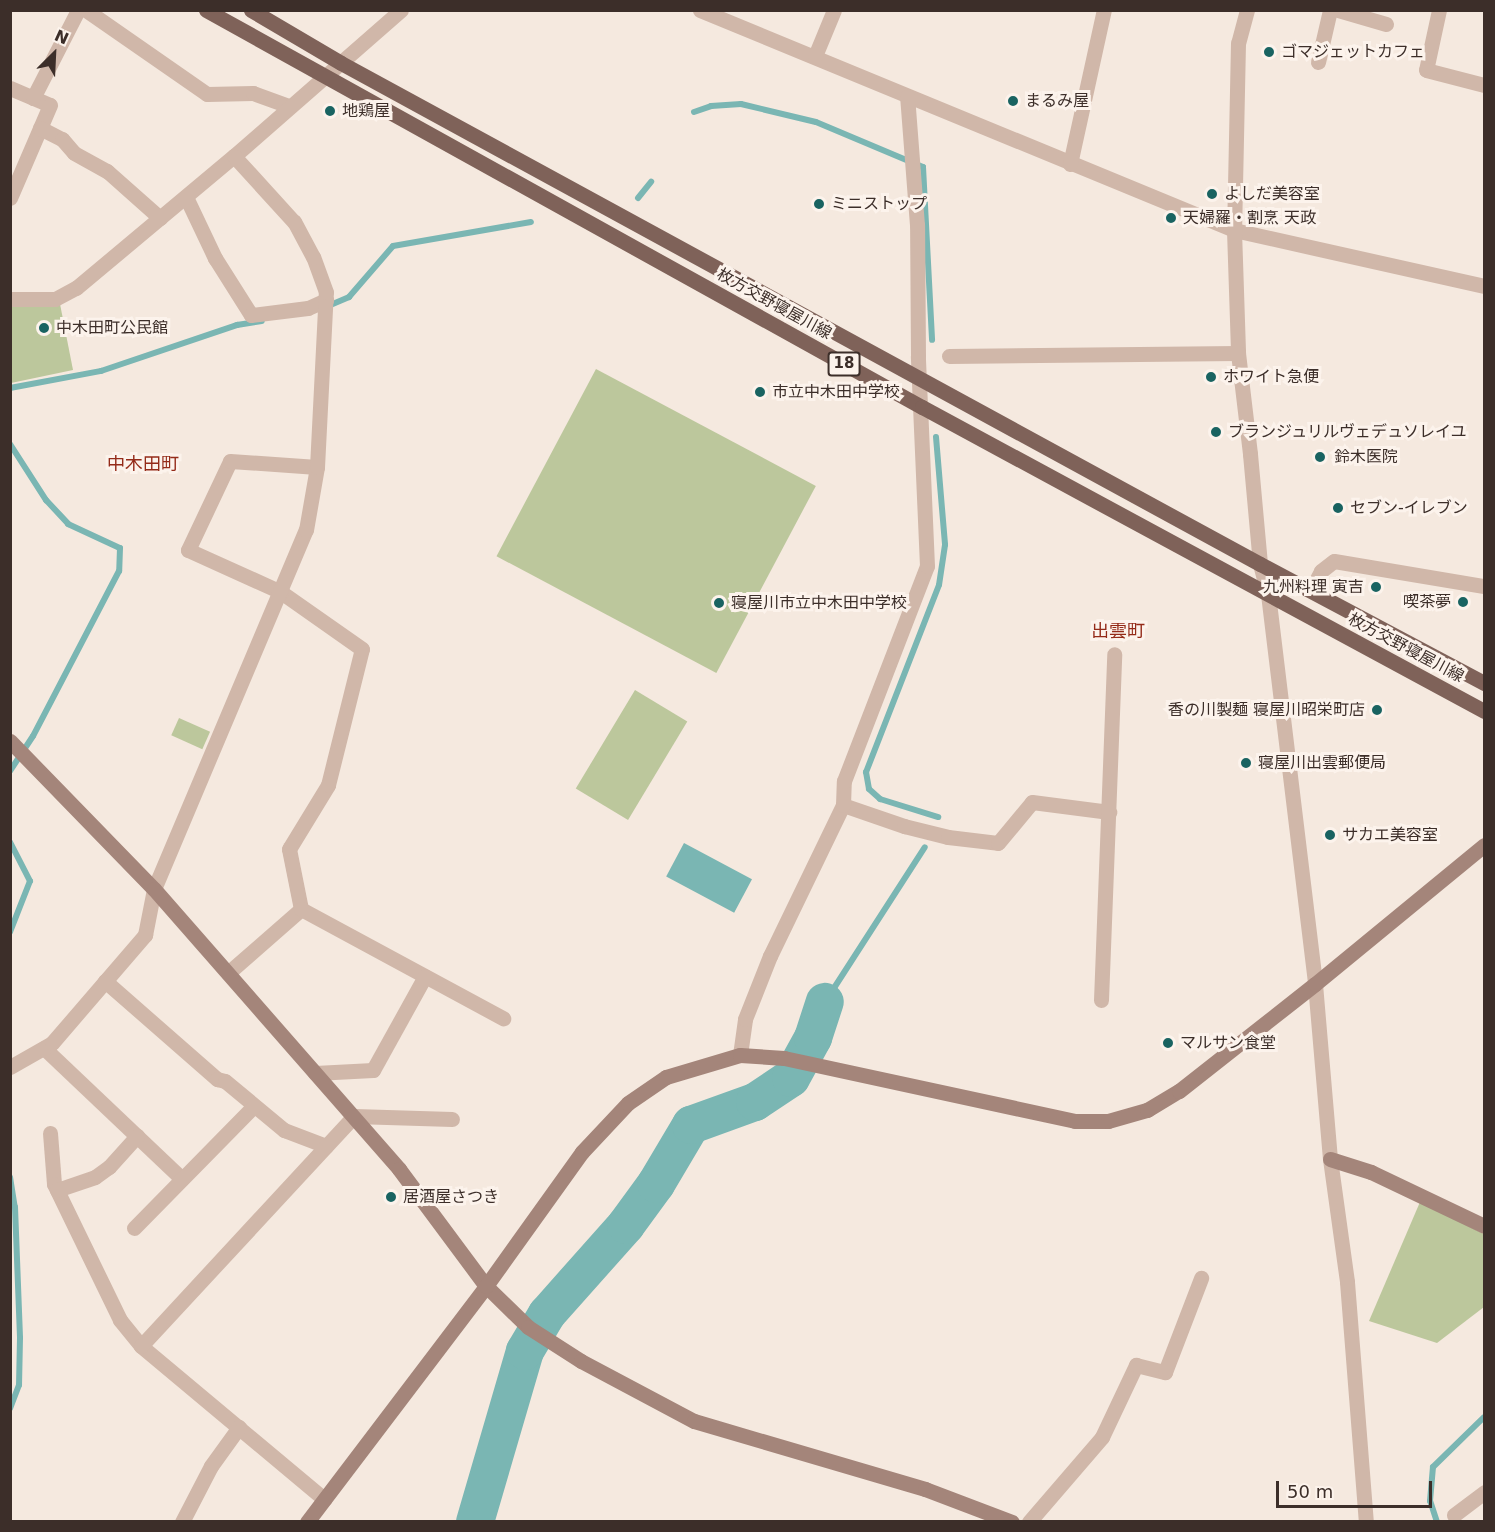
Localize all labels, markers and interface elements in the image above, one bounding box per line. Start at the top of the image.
north arrow [24,24,84,84]
text: N [52,26,71,48]
place label: ゴマジェットカフェ [1281,42,1425,62]
marker: ゴマジェットカフェ [1262,45,1276,59]
place label: まるみ屋 [1025,91,1089,111]
marker: まるみ屋 [1006,94,1020,108]
place label: 地鶏屋 [342,101,390,121]
marker: 地鶏屋 [323,104,337,118]
place label: よしだ美容室 [1224,184,1320,204]
marker: よしだ美容室 [1205,187,1219,201]
place label: ミニストップ [831,194,927,214]
marker: ミニストップ [812,197,826,211]
place label: 天婦羅・割烹 天政 [1183,208,1316,228]
marker: 天婦羅・割烹 天政 [1164,211,1178,225]
street label: 枚方交野寝屋川線 [713,265,835,343]
place label: 中木田町公民館 [56,318,168,338]
marker: 中木田町公民館 [37,321,51,335]
road number: 18 [828,352,860,376]
place label: ホワイト急便 [1223,367,1319,387]
marker: ホワイト急便 [1204,370,1218,384]
place label: 市立中木田中学校 [772,382,900,402]
marker: 市立中木田中学校 [753,385,767,399]
place label: ブランジュリルヴェデュソレイユ [1228,422,1468,442]
marker: ブランジュリルヴェデュソレイユ [1209,425,1223,439]
place label: 鈴木医院 [1334,447,1398,467]
marker: 鈴木医院 [1311,448,1329,466]
district label: 中木田町 [107,453,179,475]
place label: セブン-イレブン [1350,498,1468,518]
marker: セブン-イレブン [1331,501,1345,515]
place label: 九州料理 寅吉 [1263,577,1364,597]
marker: 九州料理 寅吉 [1369,580,1383,594]
place label: 喫茶夢 [1403,592,1451,612]
place label: 寝屋川市立中木田中学校 [731,593,907,613]
marker: 喫茶夢 [1456,595,1470,609]
marker: 寝屋川市立中木田中学校 [712,596,726,610]
street label: 枚方交野寝屋川線 [1345,609,1467,687]
district label: 出雲町 [1091,620,1145,642]
place label: 香の川製麺 寝屋川昭栄町店 [1168,700,1365,720]
marker: 香の川製麺 寝屋川昭栄町店 [1370,703,1384,717]
place label: 寝屋川出雲郵便局 [1258,753,1386,773]
marker: 寝屋川出雲郵便局 [1239,756,1253,770]
place label: サカエ美容室 [1342,825,1438,845]
marker: サカエ美容室 [1323,828,1337,842]
place label: マルサン食堂 [1180,1033,1276,1053]
marker: マルサン食堂 [1161,1036,1175,1050]
place label: 居酒屋さつき [403,1187,499,1207]
marker: 居酒屋さつき [384,1190,398,1204]
scale bar [1279,1469,1435,1507]
text: 50 m [1287,1481,1333,1502]

